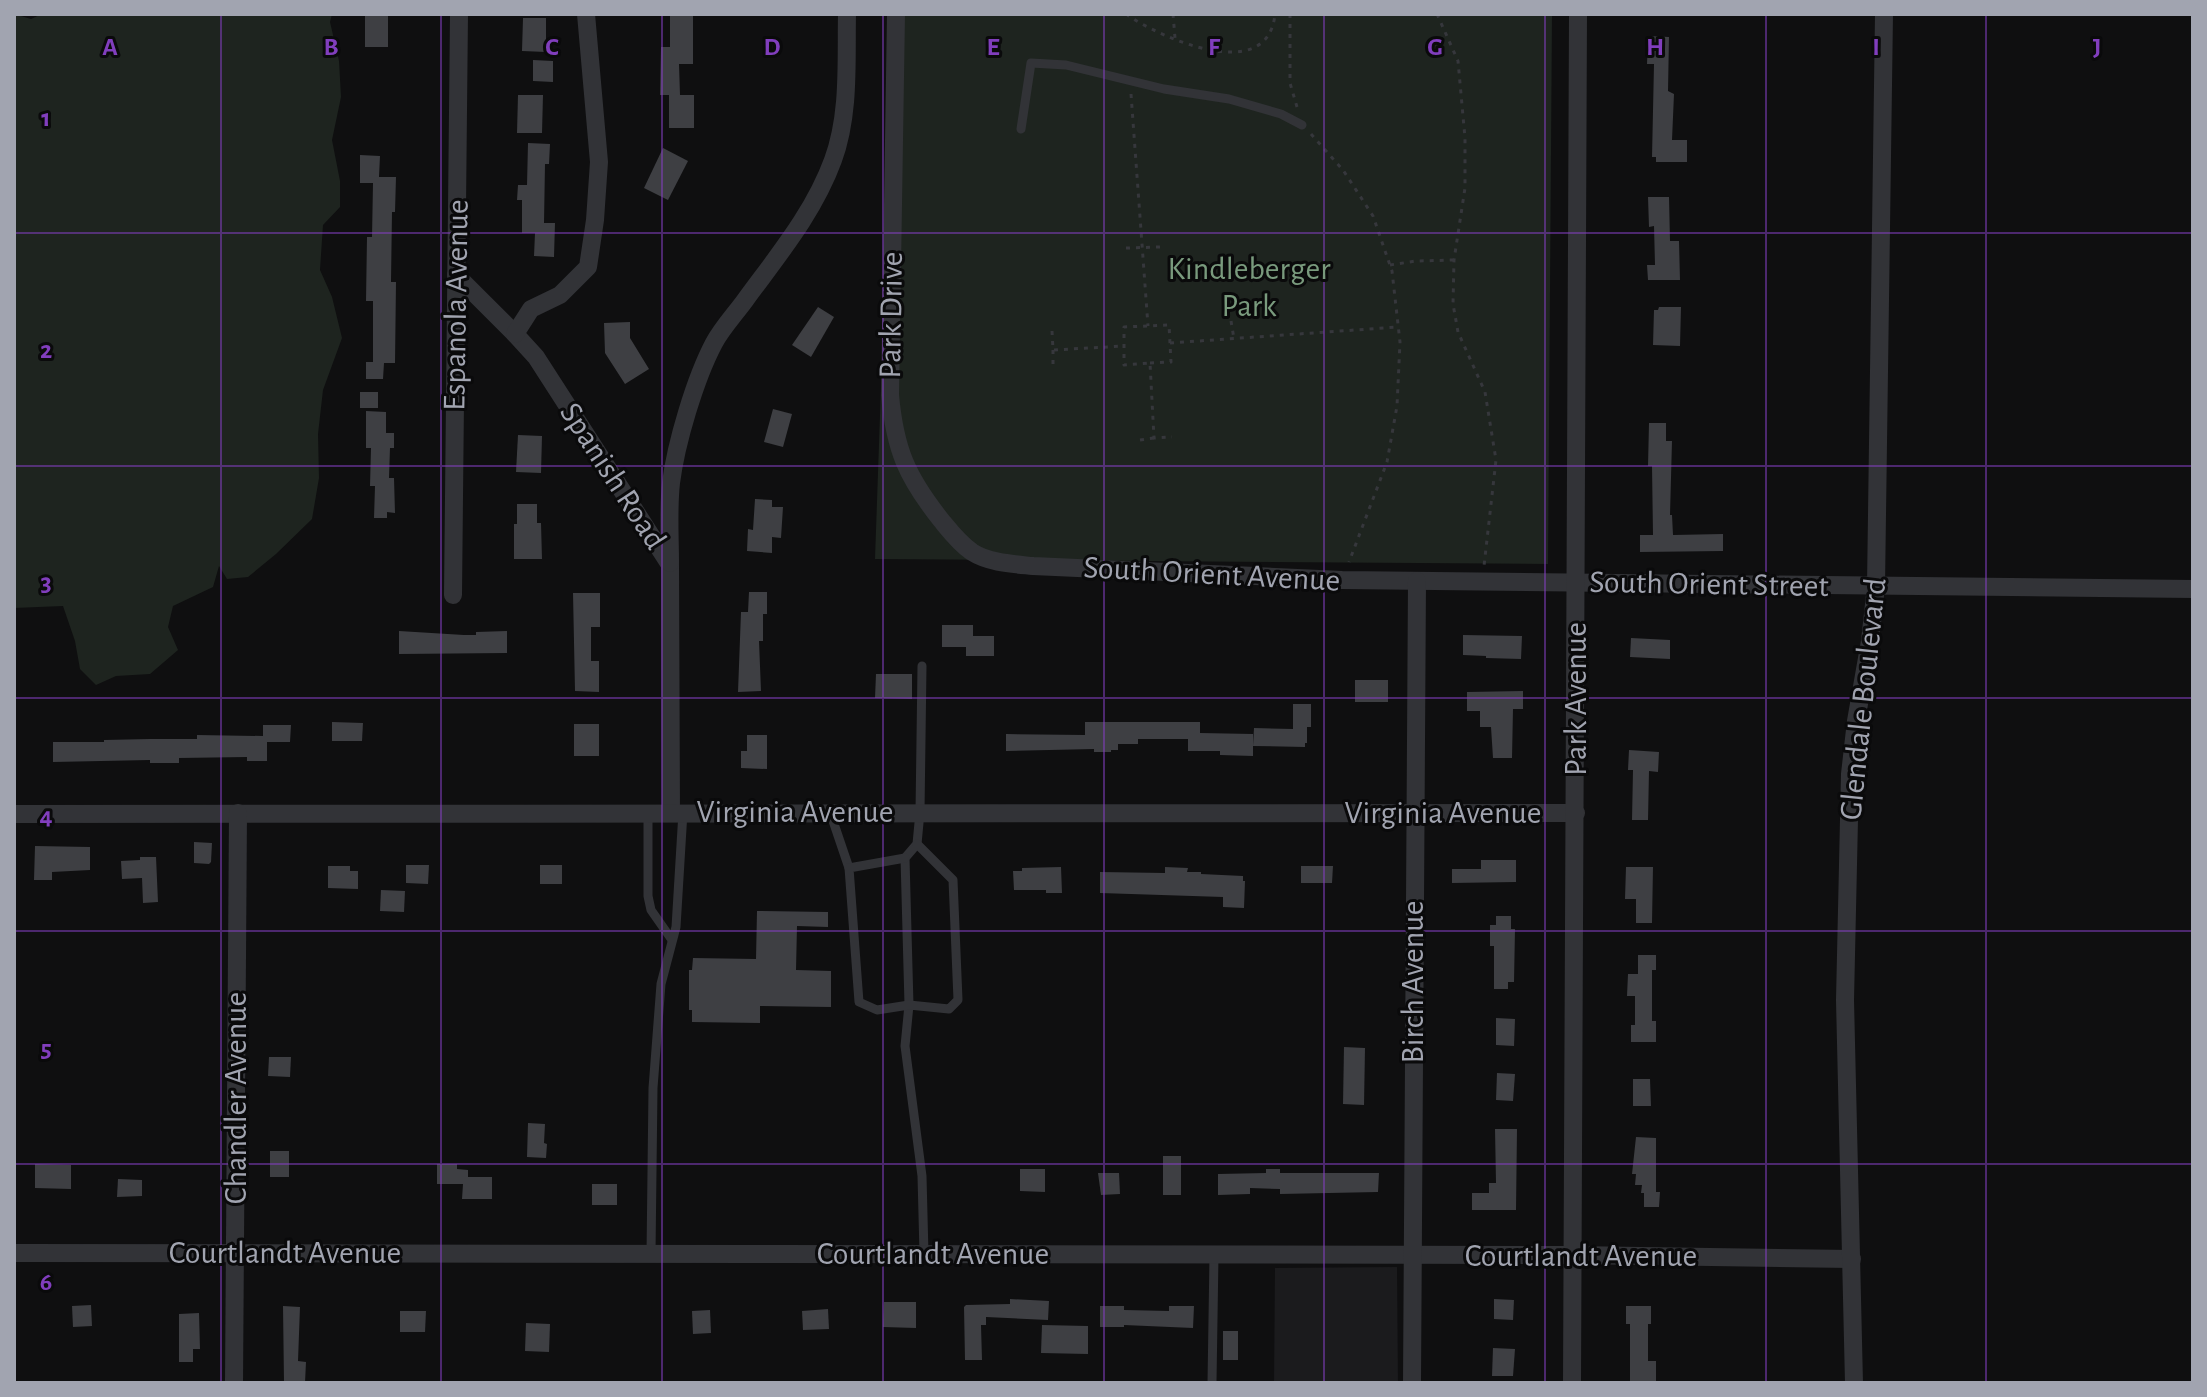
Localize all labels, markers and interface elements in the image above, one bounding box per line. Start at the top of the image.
text: A [102,34,118,60]
text: B [323,34,339,60]
text: C [545,34,559,60]
text: D [763,34,781,60]
text: E [986,34,1000,60]
text: F [1208,34,1221,60]
text: G [1427,34,1443,60]
text: H [1646,34,1664,60]
text: I [1872,34,1880,60]
text: J [2093,34,2101,60]
text: 1 [41,105,51,131]
street label: Espanola Avenue [438,199,474,411]
street label: Park Drive [874,251,908,379]
park label: Kindleberger Park [1167,253,1331,322]
text: 2 [40,337,52,363]
street label: Spanish Road [554,397,672,555]
street label: South Orient Avenue [1083,551,1341,597]
street label: South Orient Street [1589,566,1829,602]
text: 3 [40,570,52,596]
street label: Glendale Boulevard [1834,576,1892,822]
street label: Park Avenue [1560,622,1592,776]
street label: Virginia Avenue [696,796,894,828]
street label: Virginia Avenue [1344,797,1542,829]
text: 4 [39,803,53,829]
street label: Birch Avenue [1397,901,1429,1063]
street label: Chandler Avenue [220,992,252,1204]
text: 5 [40,1036,52,1062]
street label: Courtlandt Avenue [169,1237,401,1269]
street label: Courtlandt Avenue [817,1238,1049,1270]
street label: Courtlandt Avenue [1465,1240,1697,1272]
text: 6 [40,1269,52,1295]

